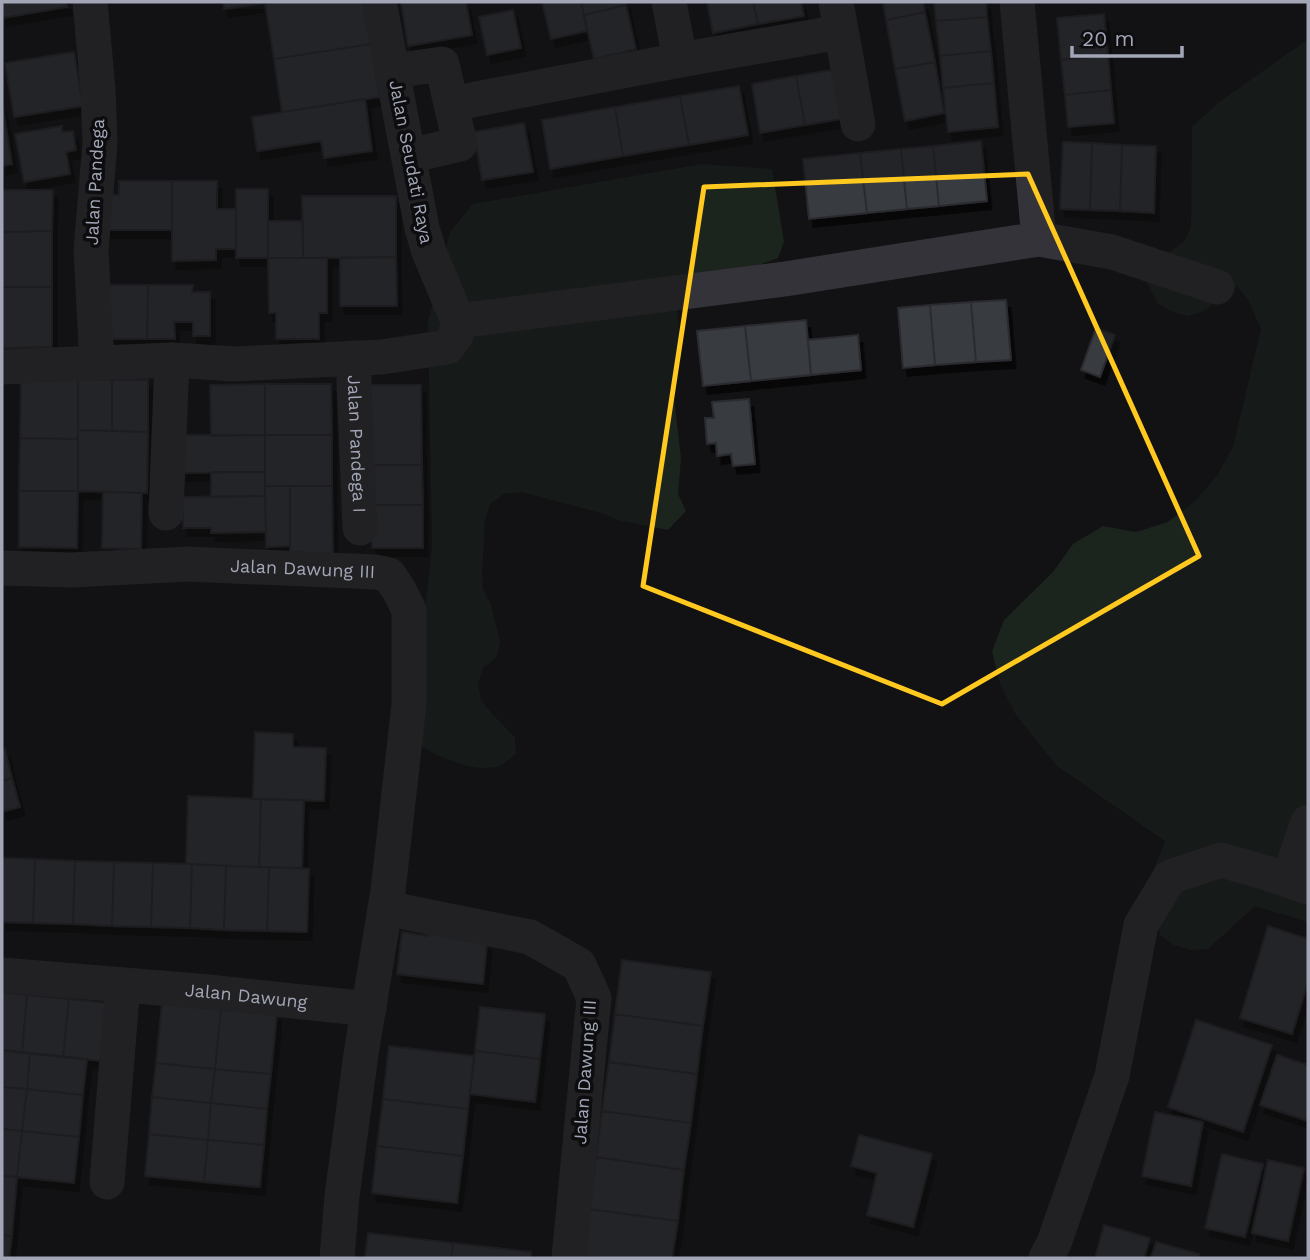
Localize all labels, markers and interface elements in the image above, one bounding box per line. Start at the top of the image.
scale bar [1072,14,1182,58]
text: 20 m [1082,26,1134,51]
street label: Jalan Seudati Raya [385,78,438,246]
street label: Jalan Pandega [81,118,108,246]
street label: Jalan Pandega I [344,375,370,513]
street label: Jalan Dawung III [230,555,376,582]
street label: Jalan Dawung [184,979,309,1012]
street label: Jalan Dawung III [569,999,600,1145]

